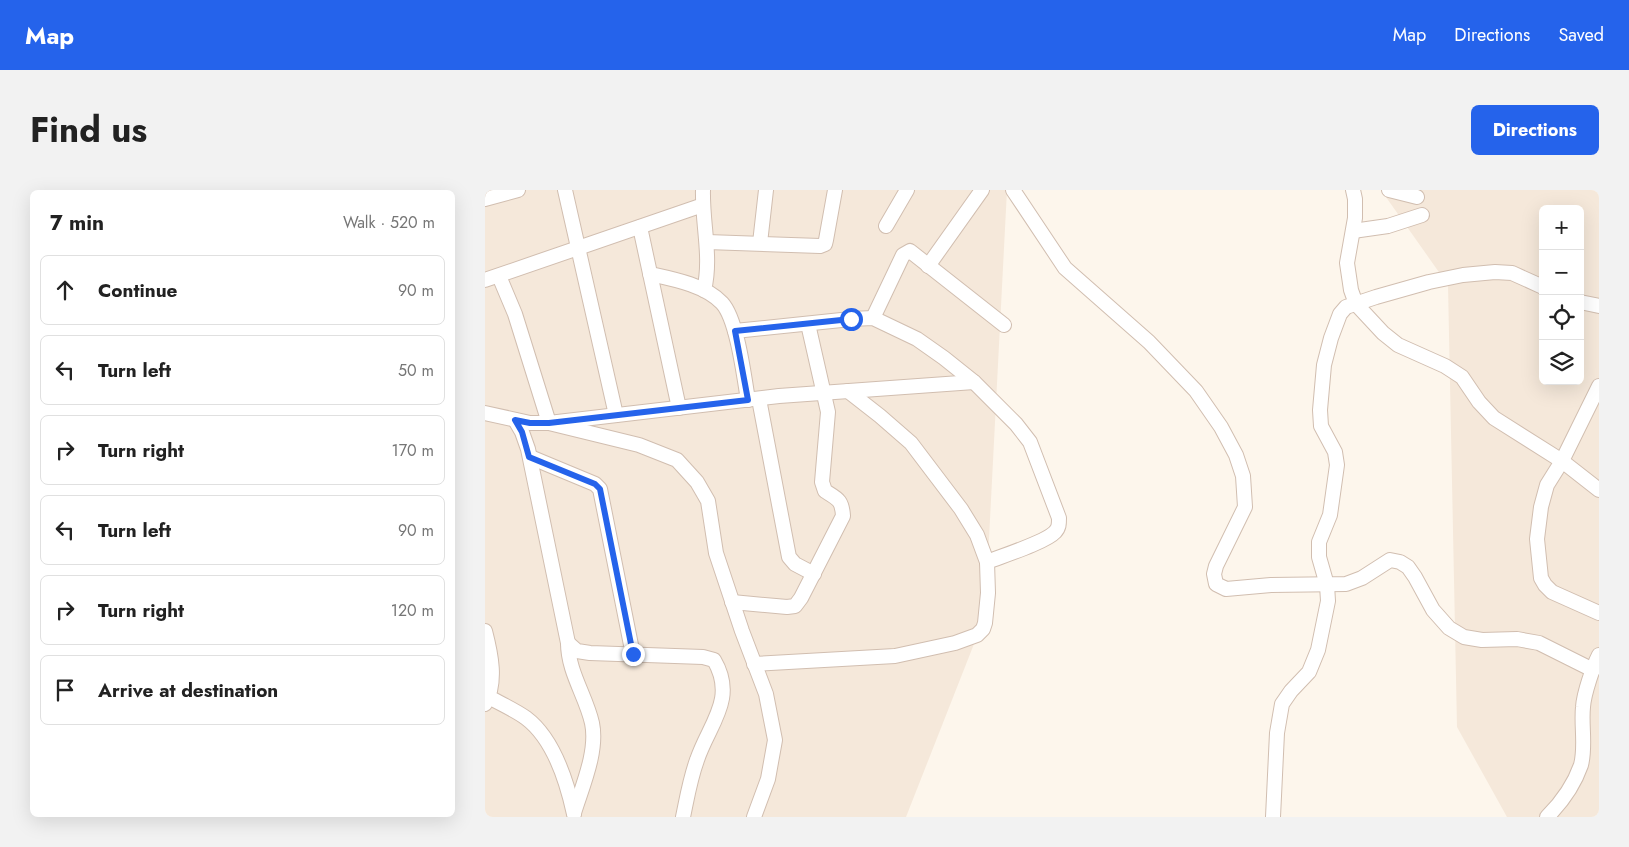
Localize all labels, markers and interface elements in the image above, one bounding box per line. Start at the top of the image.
text: Map [25,18,74,53]
text: Map [1393,22,1426,48]
text: Directions [1454,22,1530,48]
text: Saved [1558,22,1604,48]
text: Find us [30,105,147,155]
button: Directions [1471,105,1599,155]
map controls [1539,205,1584,385]
button: + [1539,205,1584,250]
text: 7 min [50,208,104,238]
text: Walk · 520 m [343,211,435,234]
button: − [1539,250,1584,295]
icon: ahead [51,276,79,304]
text: Continue [98,277,177,304]
text: 90 m [398,279,434,302]
button: locate [1539,295,1584,340]
route start [840,308,863,331]
button: layers [1539,340,1584,385]
icon: left [51,356,79,384]
text: Turn left [98,357,171,384]
text: 50 m [398,359,434,382]
icon: right [51,436,79,464]
text: Turn right [98,437,184,464]
text: 170 m [392,439,434,462]
icon: left [51,516,79,544]
text: Turn left [98,517,171,544]
text: 90 m [398,519,434,542]
icon: right [51,596,79,624]
text: Turn right [98,597,184,624]
text: 120 m [391,599,434,622]
route end [622,643,645,666]
icon: arrive [51,676,79,704]
text: Arrive at destination [98,677,278,704]

